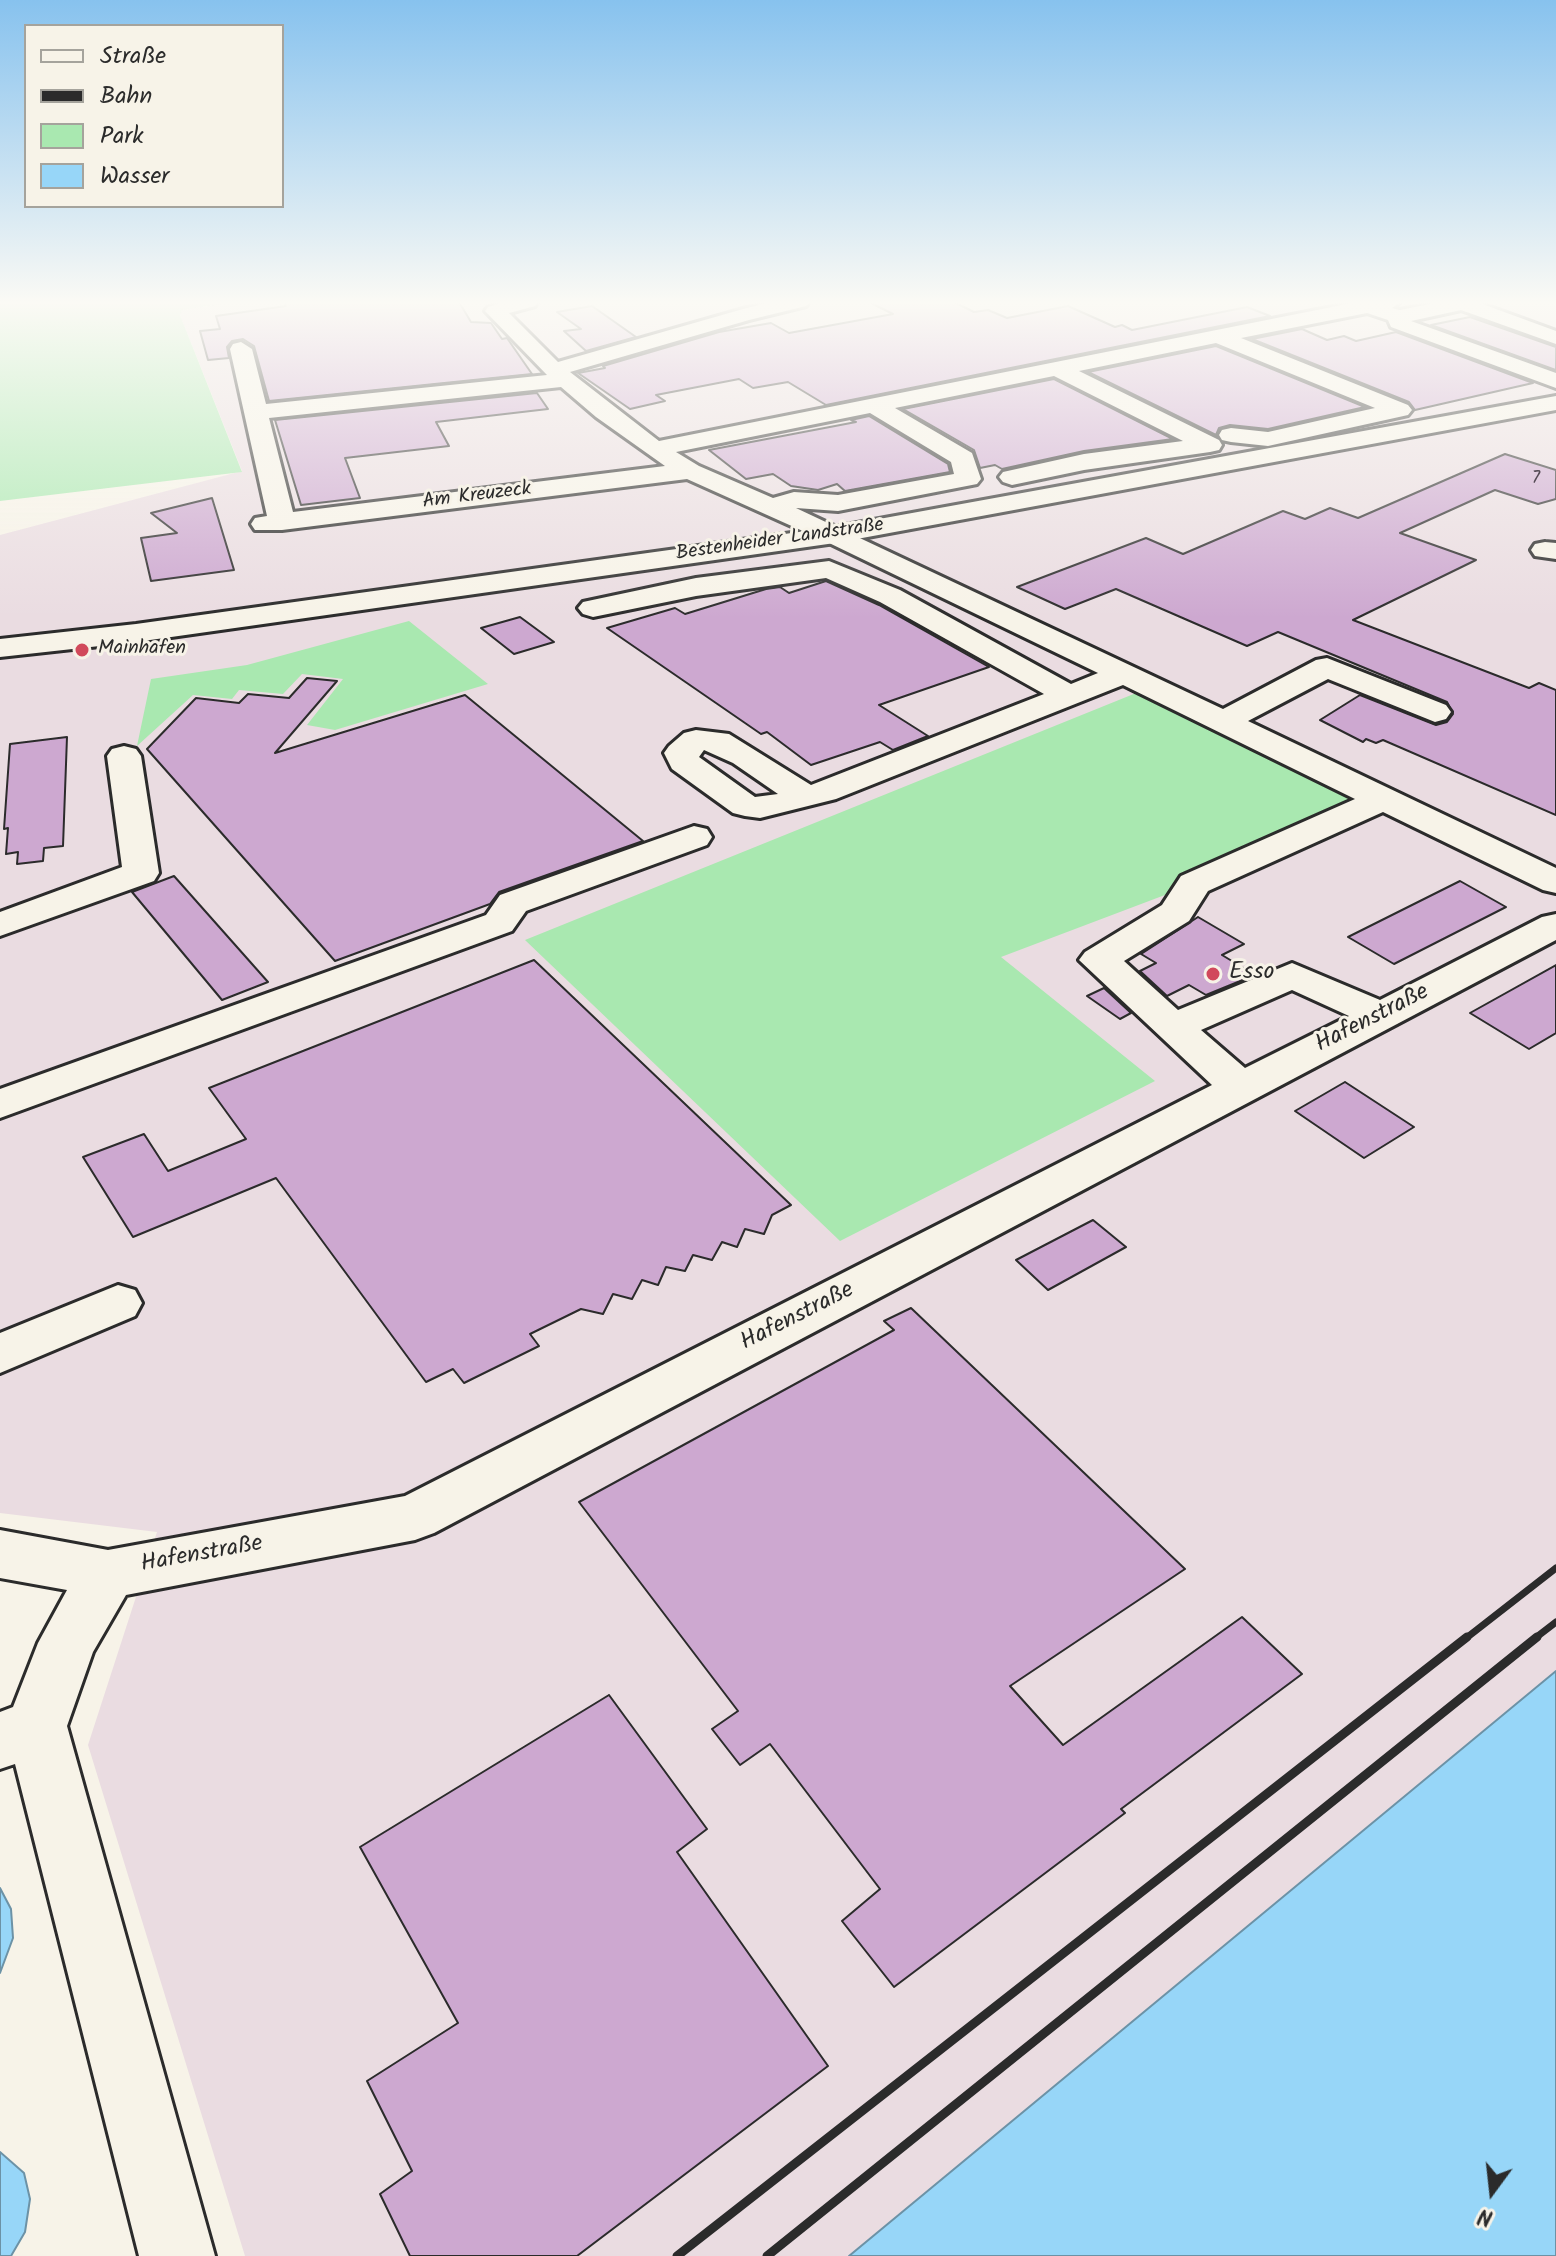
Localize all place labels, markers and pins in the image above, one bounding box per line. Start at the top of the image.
place label: Mainhafen [98,638,186,662]
marker: Mainhafen [73,641,91,659]
place label: Esso [1229,960,1274,988]
marker: Esso [1204,965,1222,983]

